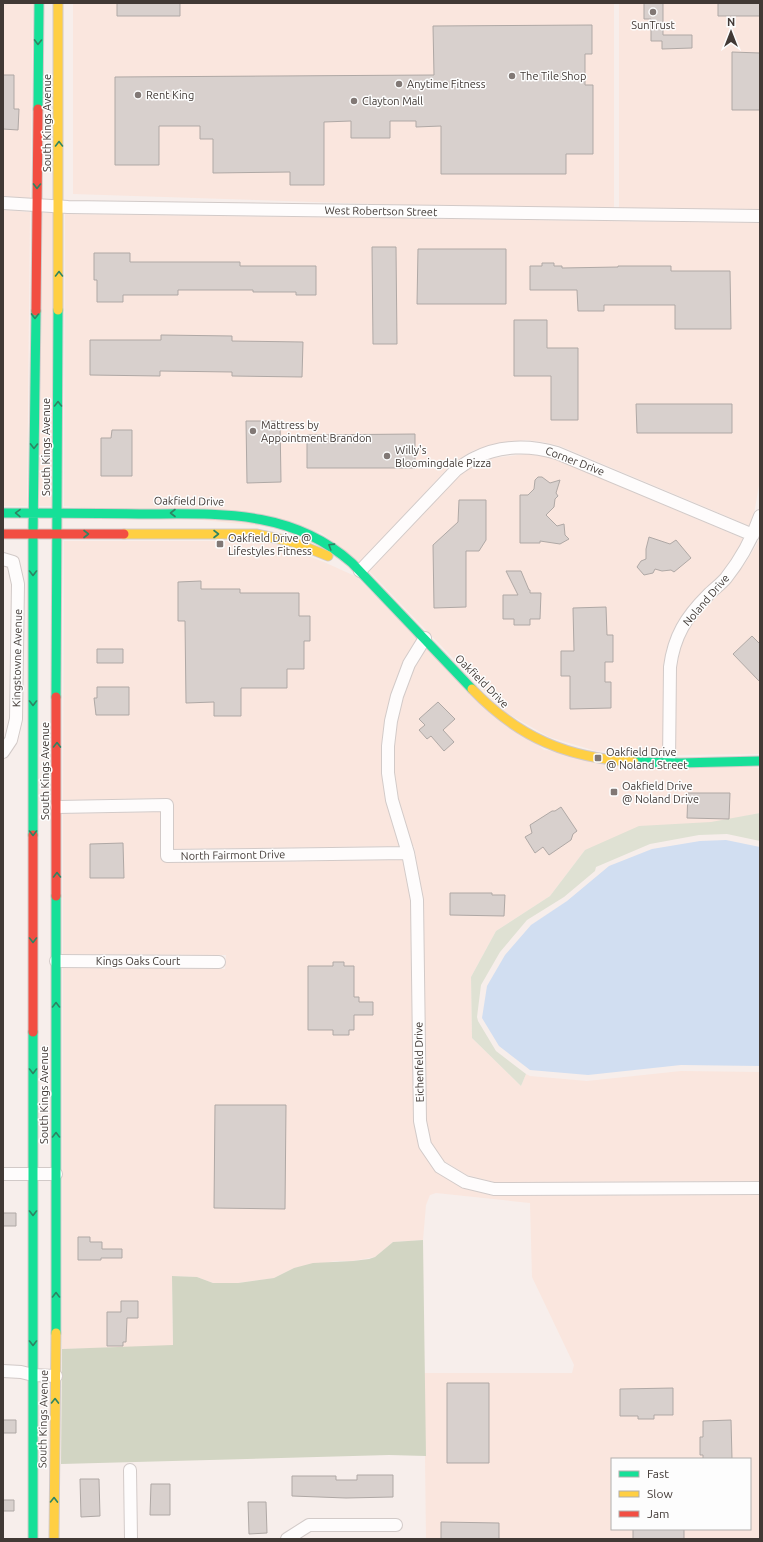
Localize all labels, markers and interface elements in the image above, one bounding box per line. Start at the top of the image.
marker: SunTrust [648,7,658,17]
north arrow [711,12,751,52]
text: N [727,16,735,28]
place label: SunTrust [631,19,675,31]
one-way arrow [34,39,42,45]
place label: The Tile Shop [520,70,586,82]
marker: The Tile Shop [507,71,517,81]
street label: South Kings Avenue [41,74,53,172]
place label: Anytime Fitness [407,78,486,90]
marker: Anytime Fitness [394,79,404,89]
place label: Rent King [146,89,194,101]
marker: Rent King [133,90,143,100]
place label: Clayton Mall [362,95,423,107]
marker: Clayton Mall [349,96,359,106]
one-way arrow [55,141,63,147]
one-way arrow [33,183,41,189]
street label: West Robertson Street [325,204,438,218]
one-way arrow [55,271,63,277]
one-way arrow [31,313,39,319]
street label: South Kings Avenue [40,398,52,496]
one-way arrow [54,401,62,407]
place label: Mattress by Appointment Brandon [261,419,372,444]
marker: Mattress by Appointment Brandon [248,426,258,436]
one-way arrow [30,443,38,449]
place label: Willy's Bloomingdale Pizza [395,444,491,469]
street label: Corner Drive [544,444,606,478]
marker: Willy's Bloomingdale Pizza [382,451,392,461]
street label: Oakfield Drive [154,494,224,508]
one-way arrow [15,509,21,517]
one-way arrow [170,509,176,517]
one-way arrow [83,530,89,538]
one-way arrow [213,530,219,538]
place label: Oakfield Drive @ Lifestyles Fitness [228,532,312,557]
marker: Oakfield Drive @ Lifestyles Fitness [215,539,225,549]
one-way arrow [328,544,335,551]
one-way arrow [29,570,37,576]
street label: Noland Drive [680,572,732,628]
street label: Kingstowne Avenue [10,609,24,707]
street label: Oakfield Drive [453,652,511,710]
one-way arrow [29,700,37,706]
street label: South Kings Avenue [39,722,51,820]
one-way arrow [53,742,61,748]
place label: Oakfield Drive @ Noland Street [606,746,688,771]
marker: Oakfield Drive @ Noland Street [593,753,603,763]
place label: Oakfield Drive @ Noland Drive [622,780,699,805]
marker: Oakfield Drive @ Noland Drive [609,787,619,797]
one-way arrow [29,830,37,836]
street label: North Fairmont Drive [181,848,285,862]
one-way arrow [53,872,61,878]
one-way arrow [29,937,37,943]
street label: Kings Oaks Court [96,955,181,967]
one-way arrow [52,1002,60,1008]
street label: Eichenfeld Drive [412,1022,426,1102]
street label: South Kings Avenue [38,1046,50,1144]
one-way arrow [29,1068,37,1074]
one-way arrow [52,1132,60,1138]
one-way arrow [29,1210,37,1216]
one-way arrow [52,1292,60,1298]
one-way arrow [29,1340,37,1346]
street label: South Kings Avenue [36,1370,50,1468]
one-way arrow [51,1398,59,1404]
legend [611,1458,751,1530]
text: Fast [647,1467,669,1480]
text: Slow [647,1487,673,1500]
one-way arrow [50,1497,58,1503]
text: Jam [647,1507,669,1520]

